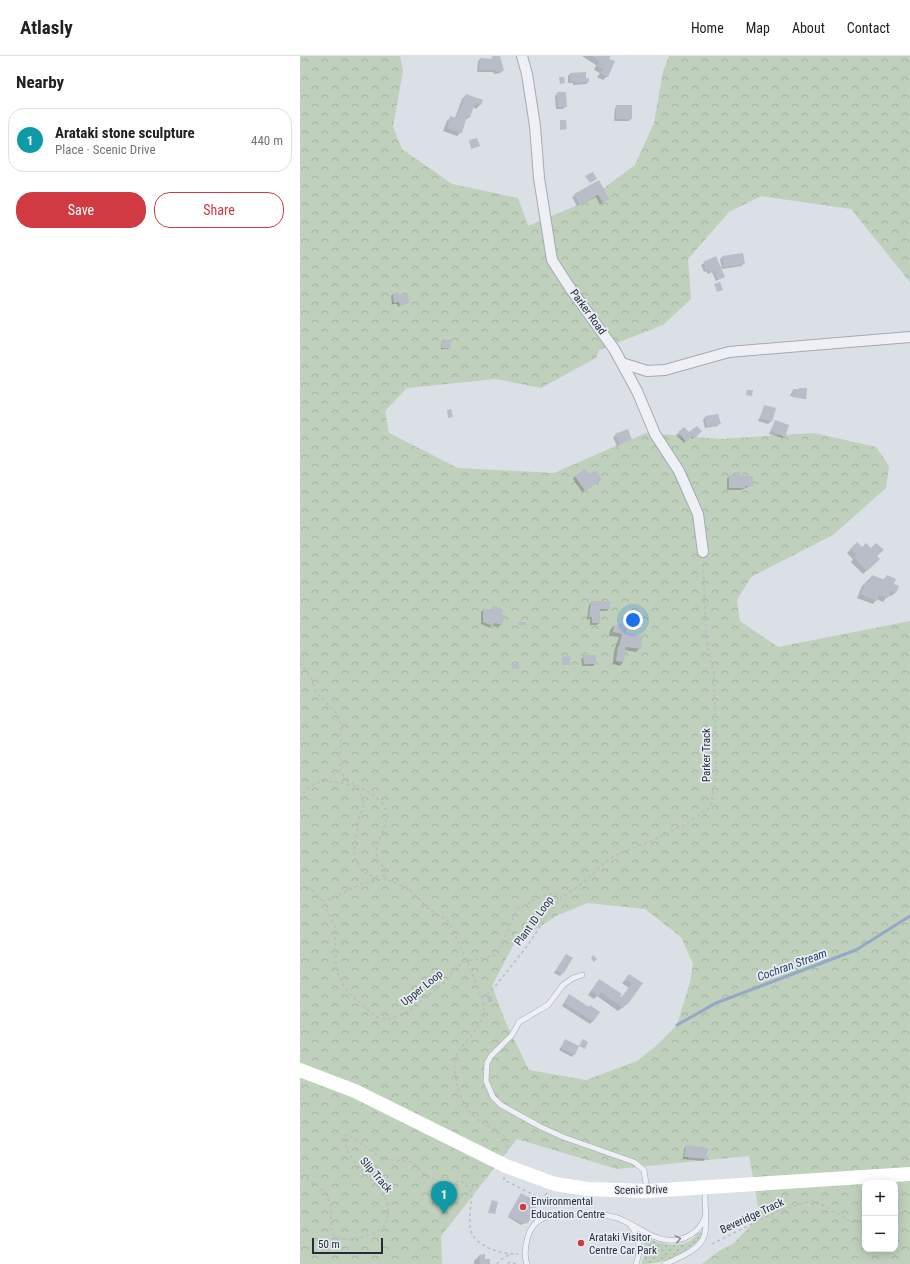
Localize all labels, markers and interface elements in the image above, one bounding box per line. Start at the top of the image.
text: Atlasly [20,16,73,39]
text: Home [691,20,724,36]
text: Map [746,20,770,36]
text: About [792,20,825,36]
text: Contact [847,20,890,36]
text: Nearby [16,72,64,92]
text: Arataki stone sculpture [55,124,195,142]
text: 1 [27,133,33,148]
text: 440 m [251,133,283,148]
text: Place · Scenic Drive [55,142,156,157]
button: Save [16,192,146,228]
button: Share [154,192,284,228]
street label: Parker Road [567,287,609,337]
your location [623,610,643,630]
street label: Parker Track [700,728,713,782]
street label: Plant ID Loop [512,894,556,948]
water label: Cochran Stream [755,946,829,984]
street label: Upper Loop [399,967,445,1009]
street label: Slip Track [357,1155,395,1195]
map controls [862,1180,898,1252]
button: + [862,1180,898,1216]
pin: 1 [431,1181,457,1214]
street label: Scenic Drive [614,1183,668,1197]
place label: Environmental Education Centre [531,1195,605,1221]
street label: Beveridge Track [718,1196,786,1236]
marker: Environmental Education Centre [518,1202,528,1212]
button: − [862,1216,898,1252]
place label: Arataki Visitor Centre Car Park [589,1231,657,1257]
one-way arrow [674,1235,681,1244]
scale bar [312,1236,383,1255]
text: 50 m [318,1238,340,1251]
marker: Arataki Visitor Centre Car Park [576,1238,586,1248]

